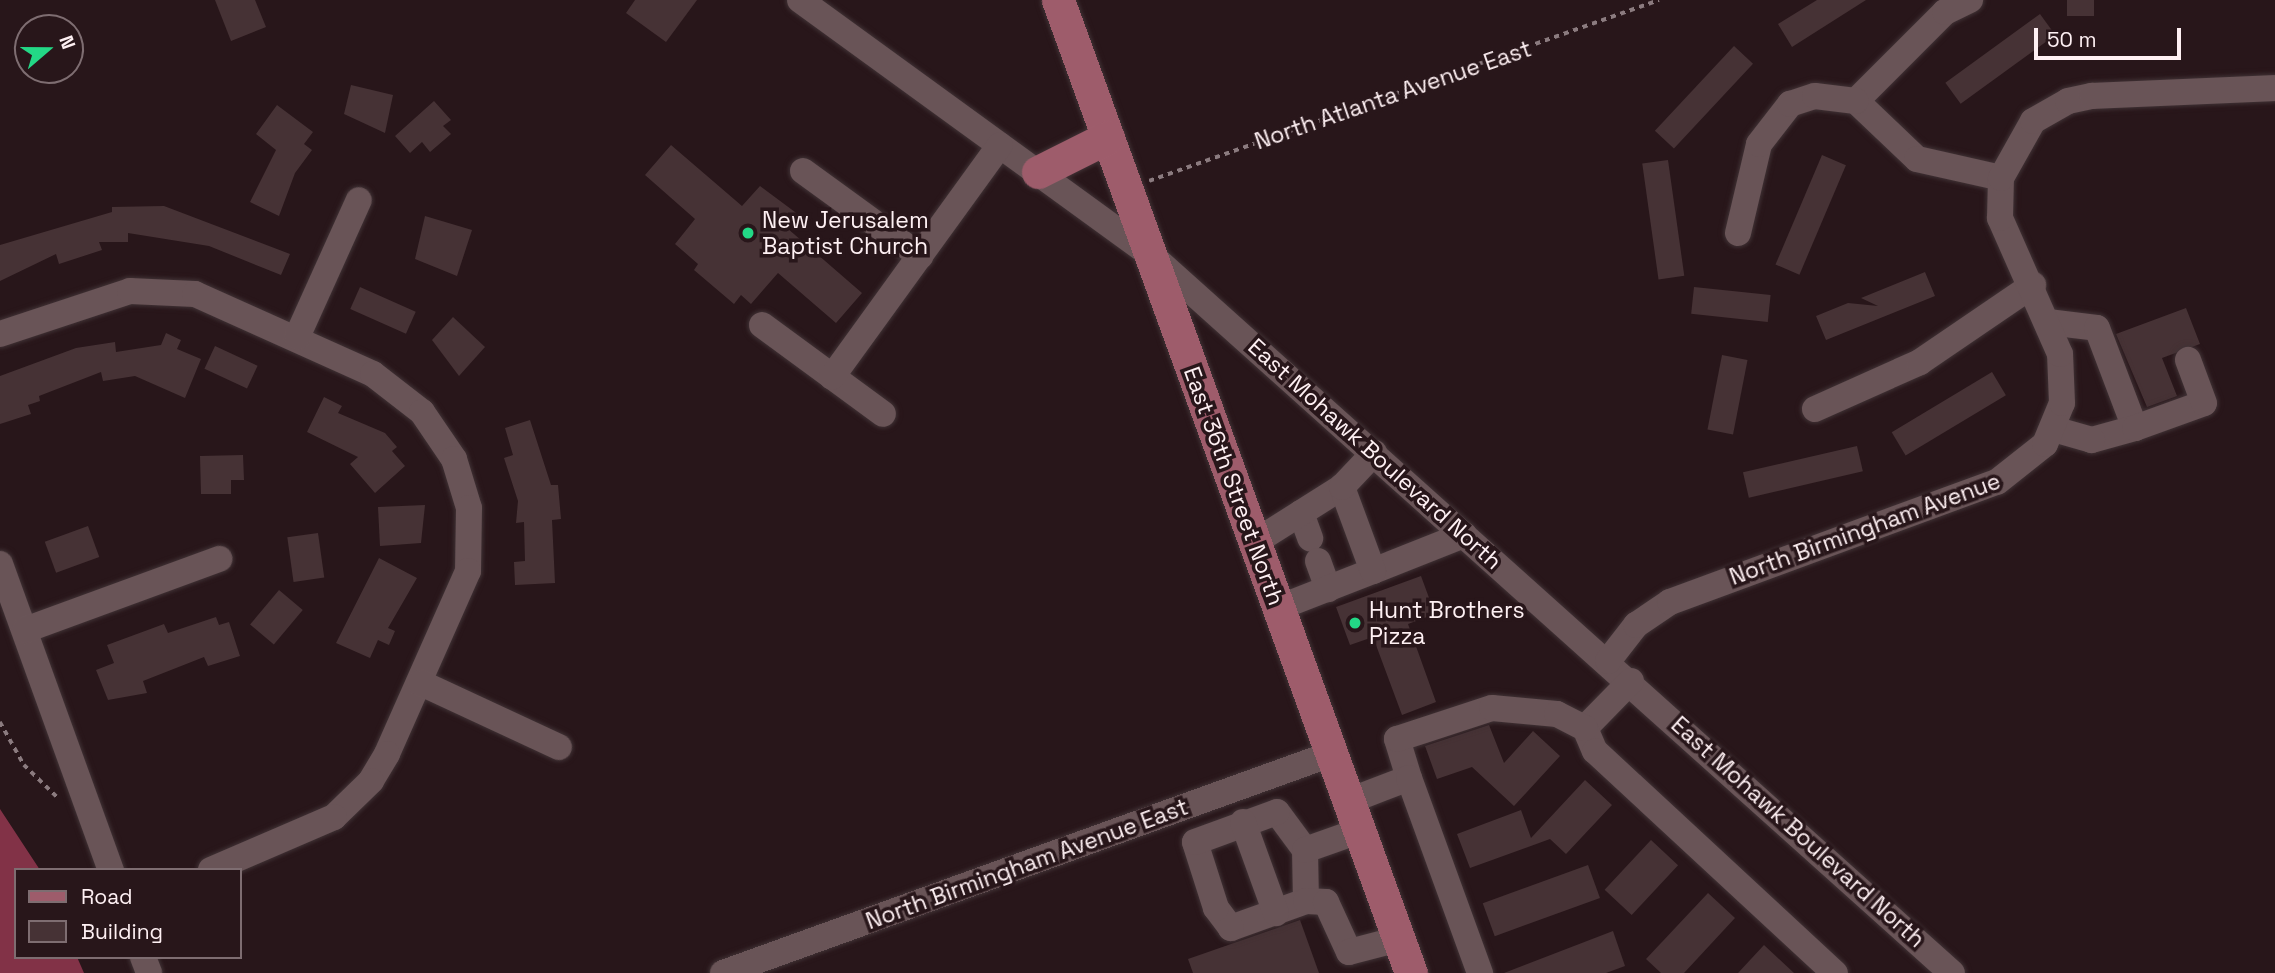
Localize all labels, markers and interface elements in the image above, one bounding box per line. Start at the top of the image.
north arrow [14,14,84,84]
scale bar [2037,14,2184,58]
text: 50 m [2047,26,2097,53]
text: N [53,32,81,53]
street label: North Atlanta Avenue East [1251,35,1535,155]
place label: New Jerusalem Baptist Church [762,206,929,260]
marker: New Jerusalem Baptist Church [740,225,756,241]
street label: East Mohawk Boulevard North [1243,333,1507,575]
street label: East 36th Street North [1178,363,1290,609]
street label: North Birmingham Avenue [1726,467,2004,591]
place label: Hunt Brothers Pizza [1369,596,1525,650]
marker: Hunt Brothers Pizza [1347,615,1363,631]
street label: East Mohawk Boulevard North [1666,711,1930,953]
street label: North Birmingham Avenue East [862,793,1192,935]
legend [14,868,242,959]
text: Road [81,883,133,910]
text: Building [81,918,163,945]

